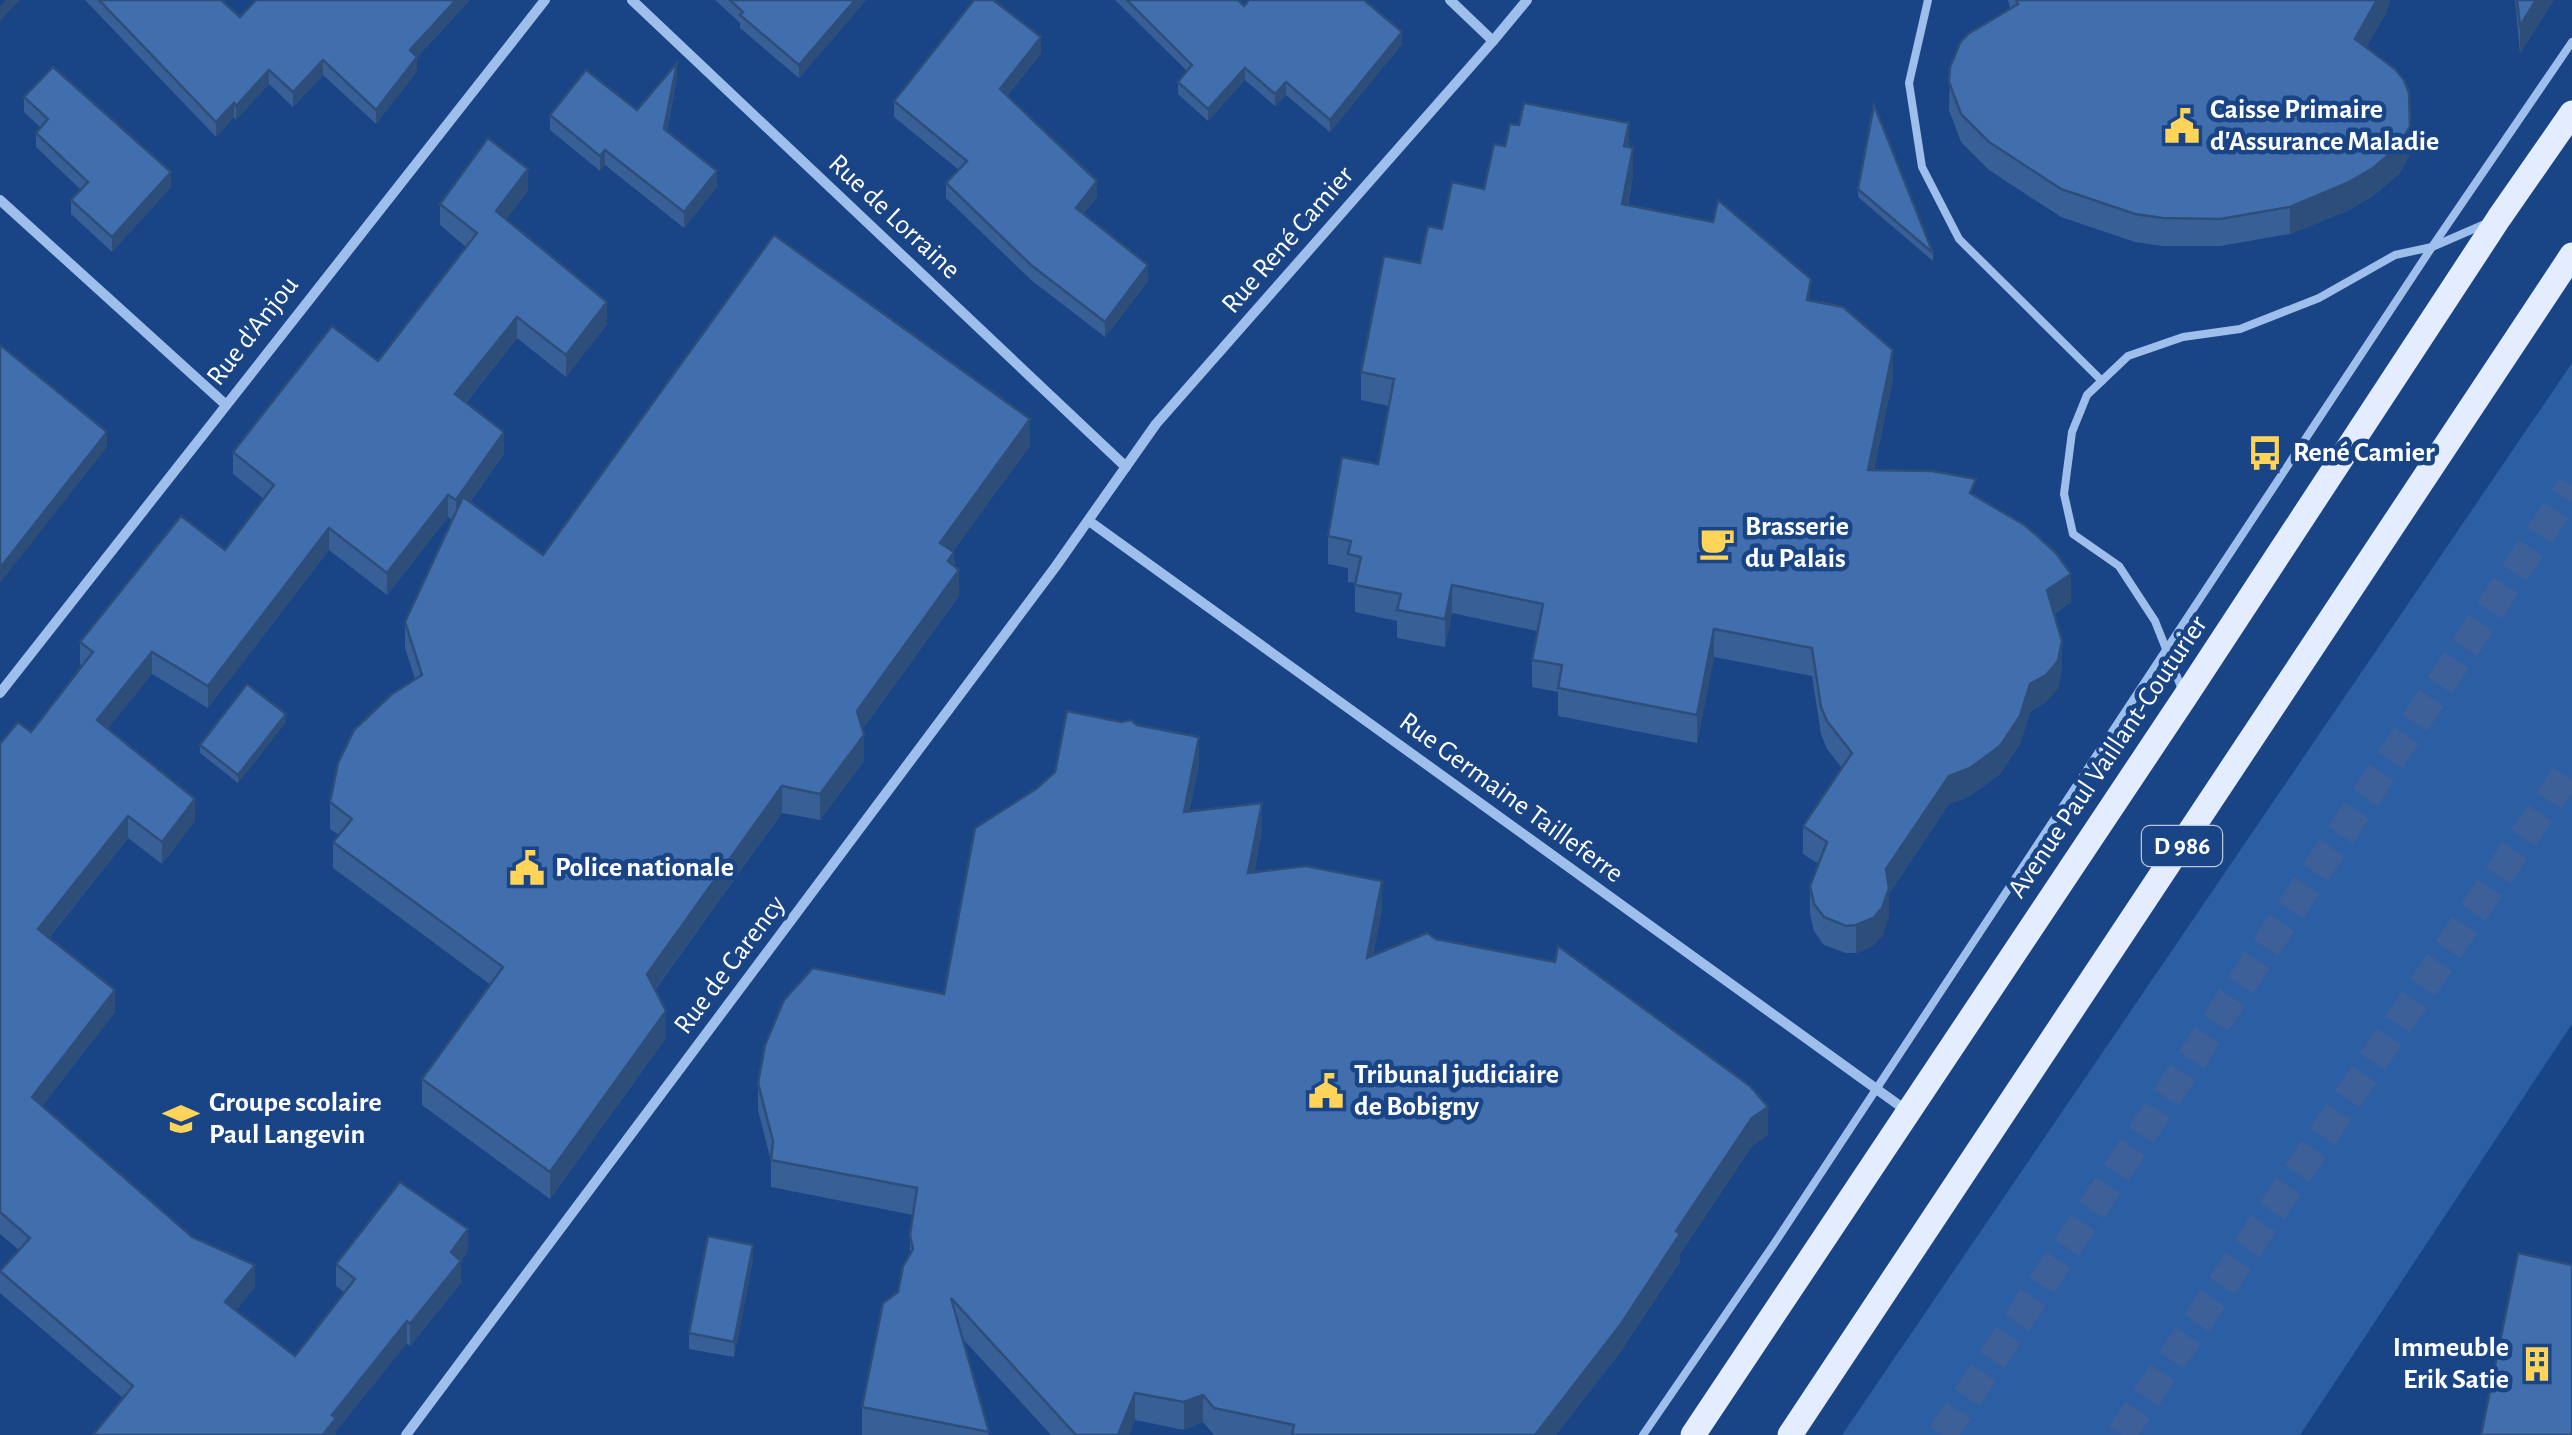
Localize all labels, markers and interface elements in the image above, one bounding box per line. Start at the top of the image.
place label: Caisse Primaire d'Assurance Maladie [2210,96,2439,156]
public building icon: Caisse Primaire d'Assurance Maladie [2163,107,2201,145]
street label: Rue de Lorraine [823,149,965,285]
street label: Rue René Camier [1217,161,1359,319]
street label: Rue d'Anjou [202,271,304,391]
bus stop icon: René Camier [2246,434,2284,472]
place label: René Camier [2293,439,2435,467]
place label: Brasserie du Palais [1745,513,1849,573]
cafe icon: Brasserie du Palais [1698,524,1736,562]
street label: Avenue Paul Vaillant-Couturier [2003,611,2213,903]
street label: Rue Germaine Tailleferre [1394,708,1628,888]
road number: D 986 [2142,826,2222,866]
public building icon: Police nationale [508,849,546,887]
place label: Police nationale [555,854,734,882]
street label: Rue de Carency [669,891,791,1039]
place label: Tribunal judiciaire de Bobigny [1354,1061,1559,1121]
public building icon: Tribunal judiciaire de Bobigny [1307,1072,1345,1110]
place label: Groupe scolaire Paul Langevin [209,1089,382,1149]
school or university icon: Groupe scolaire Paul Langevin [162,1100,200,1138]
place label: Immeuble Erik Satie [2393,1334,2509,1394]
building icon: Immeuble Erik Satie [2518,1345,2556,1383]

